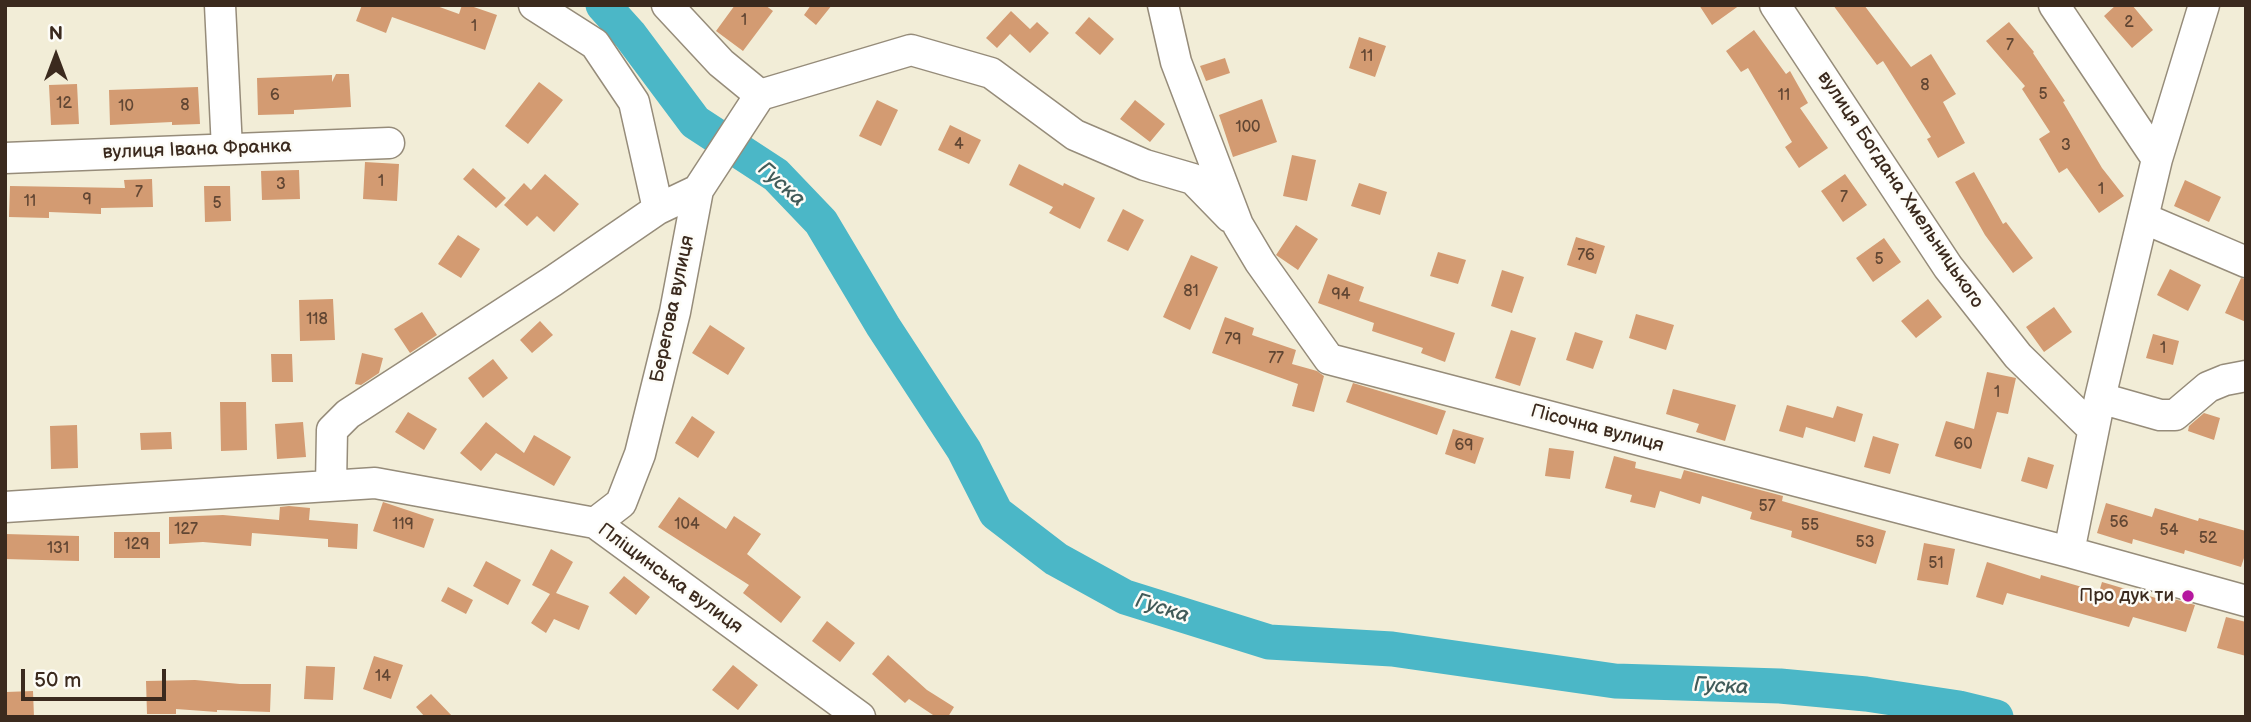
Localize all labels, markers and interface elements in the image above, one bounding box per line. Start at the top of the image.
house number: 1 [741,11,747,31]
house number: 2 [2124,13,2134,33]
house number: 1 [471,17,477,37]
north arrow [21,21,91,91]
text: N [49,23,63,46]
house number: 7 [2006,36,2014,56]
house number: 11 [1361,47,1373,67]
street label: вулиця Богдана Хмельницького [1812,67,1988,313]
house number: 8 [1920,76,1930,96]
house number: 5 [2038,85,2048,105]
house number: 6 [270,86,280,106]
house number: 11 [1778,86,1790,106]
house number: 12 [56,94,72,114]
house number: 8 [180,96,190,116]
house number: 10 [118,97,134,117]
house number: 100 [1235,118,1261,138]
street label: вулиця Івана Франка [102,135,292,165]
house number: 4 [954,135,964,155]
house number: 3 [2061,136,2071,156]
water label: Гуска [752,157,810,213]
house number: 1 [378,172,384,192]
house number: 3 [276,175,286,195]
house number: 1 [2098,180,2104,200]
house number: 7 [135,183,143,203]
house number: 7 [1840,188,1848,208]
house number: 9 [82,190,92,210]
house number: 11 [24,192,36,212]
house number: 5 [212,194,222,214]
street label: Берегова вулиця [646,233,700,385]
house number: 76 [1577,246,1595,266]
house number: 5 [1874,250,1884,270]
house number: 81 [1183,282,1199,302]
house number: 94 [1331,285,1351,305]
house number: 118 [306,310,328,330]
house number: 79 [1224,330,1242,350]
house number: 1 [2160,339,2166,359]
house number: 77 [1268,349,1284,369]
house number: 1 [1994,383,2000,403]
street label: Пісочна вулиця [1528,400,1666,458]
house number: 60 [1953,435,1973,455]
house number: 69 [1454,436,1474,456]
house number: 57 [1758,497,1776,517]
house number: 56 [2110,513,2128,533]
house number: 119 [392,515,414,535]
house number: 104 [674,515,700,535]
house number: 55 [1801,516,1819,536]
street label: Пліщинська вулиця [593,519,747,639]
house number: 127 [174,520,198,540]
house number: 54 [2160,521,2178,541]
house number: 52 [2199,529,2217,549]
house number: 53 [1855,533,1875,553]
house number: 129 [125,535,149,555]
house number: 131 [47,539,69,559]
house number: 51 [1928,554,1944,574]
place label: Про дук ти [2079,585,2174,607]
marker: Про дук ти [2180,588,2196,604]
water label: Гуска [1132,589,1192,629]
scale bar [24,656,170,700]
house number: 14 [375,667,391,687]
text: 50 m [34,668,81,693]
water label: Гуска [1693,673,1749,701]

